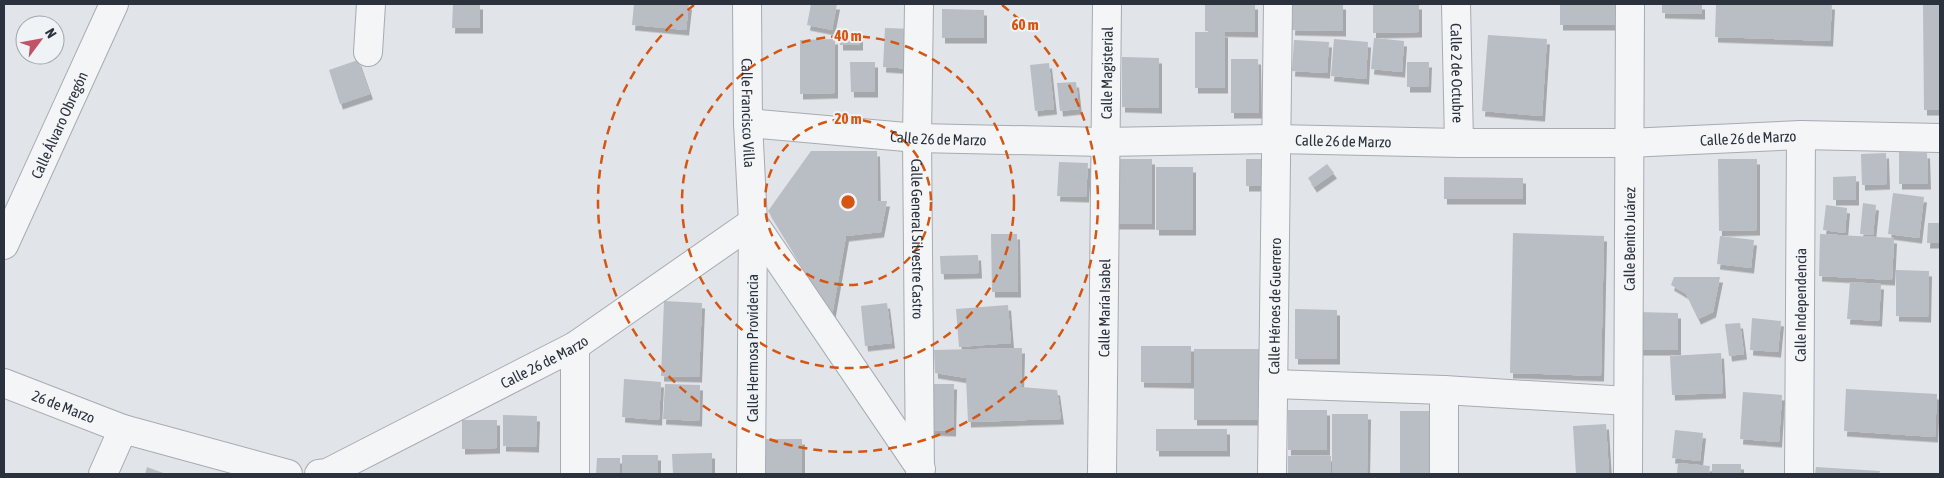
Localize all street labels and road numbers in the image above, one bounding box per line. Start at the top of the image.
street label: Calle 2 de Octubre [1448,23,1467,123]
street label: Calle Magisterial [1097,27,1115,119]
street label: Calle Francisco Villa [739,58,759,168]
street label: Calle Álvaro Obregón [27,69,91,181]
street label: Calle 26 de Marzo [889,127,987,148]
street label: Calle 26 de Marzo [1700,127,1797,148]
street label: Calle 26 de Marzo [1295,131,1392,150]
street label: Calle General Silvestre Castro [909,159,927,319]
street label: Calle Benito Juárez [1620,186,1638,291]
street label: Calle Héroes de Guerrero [1265,237,1284,375]
street label: Calle Independencia [1791,248,1809,362]
street label: Calle María Isabel [1095,259,1113,357]
street label: Calle Hermosa Providencia [744,274,761,422]
street label: Calle 26 de Marzo [497,331,591,391]
street label: 26 de Marzo [30,386,98,426]

